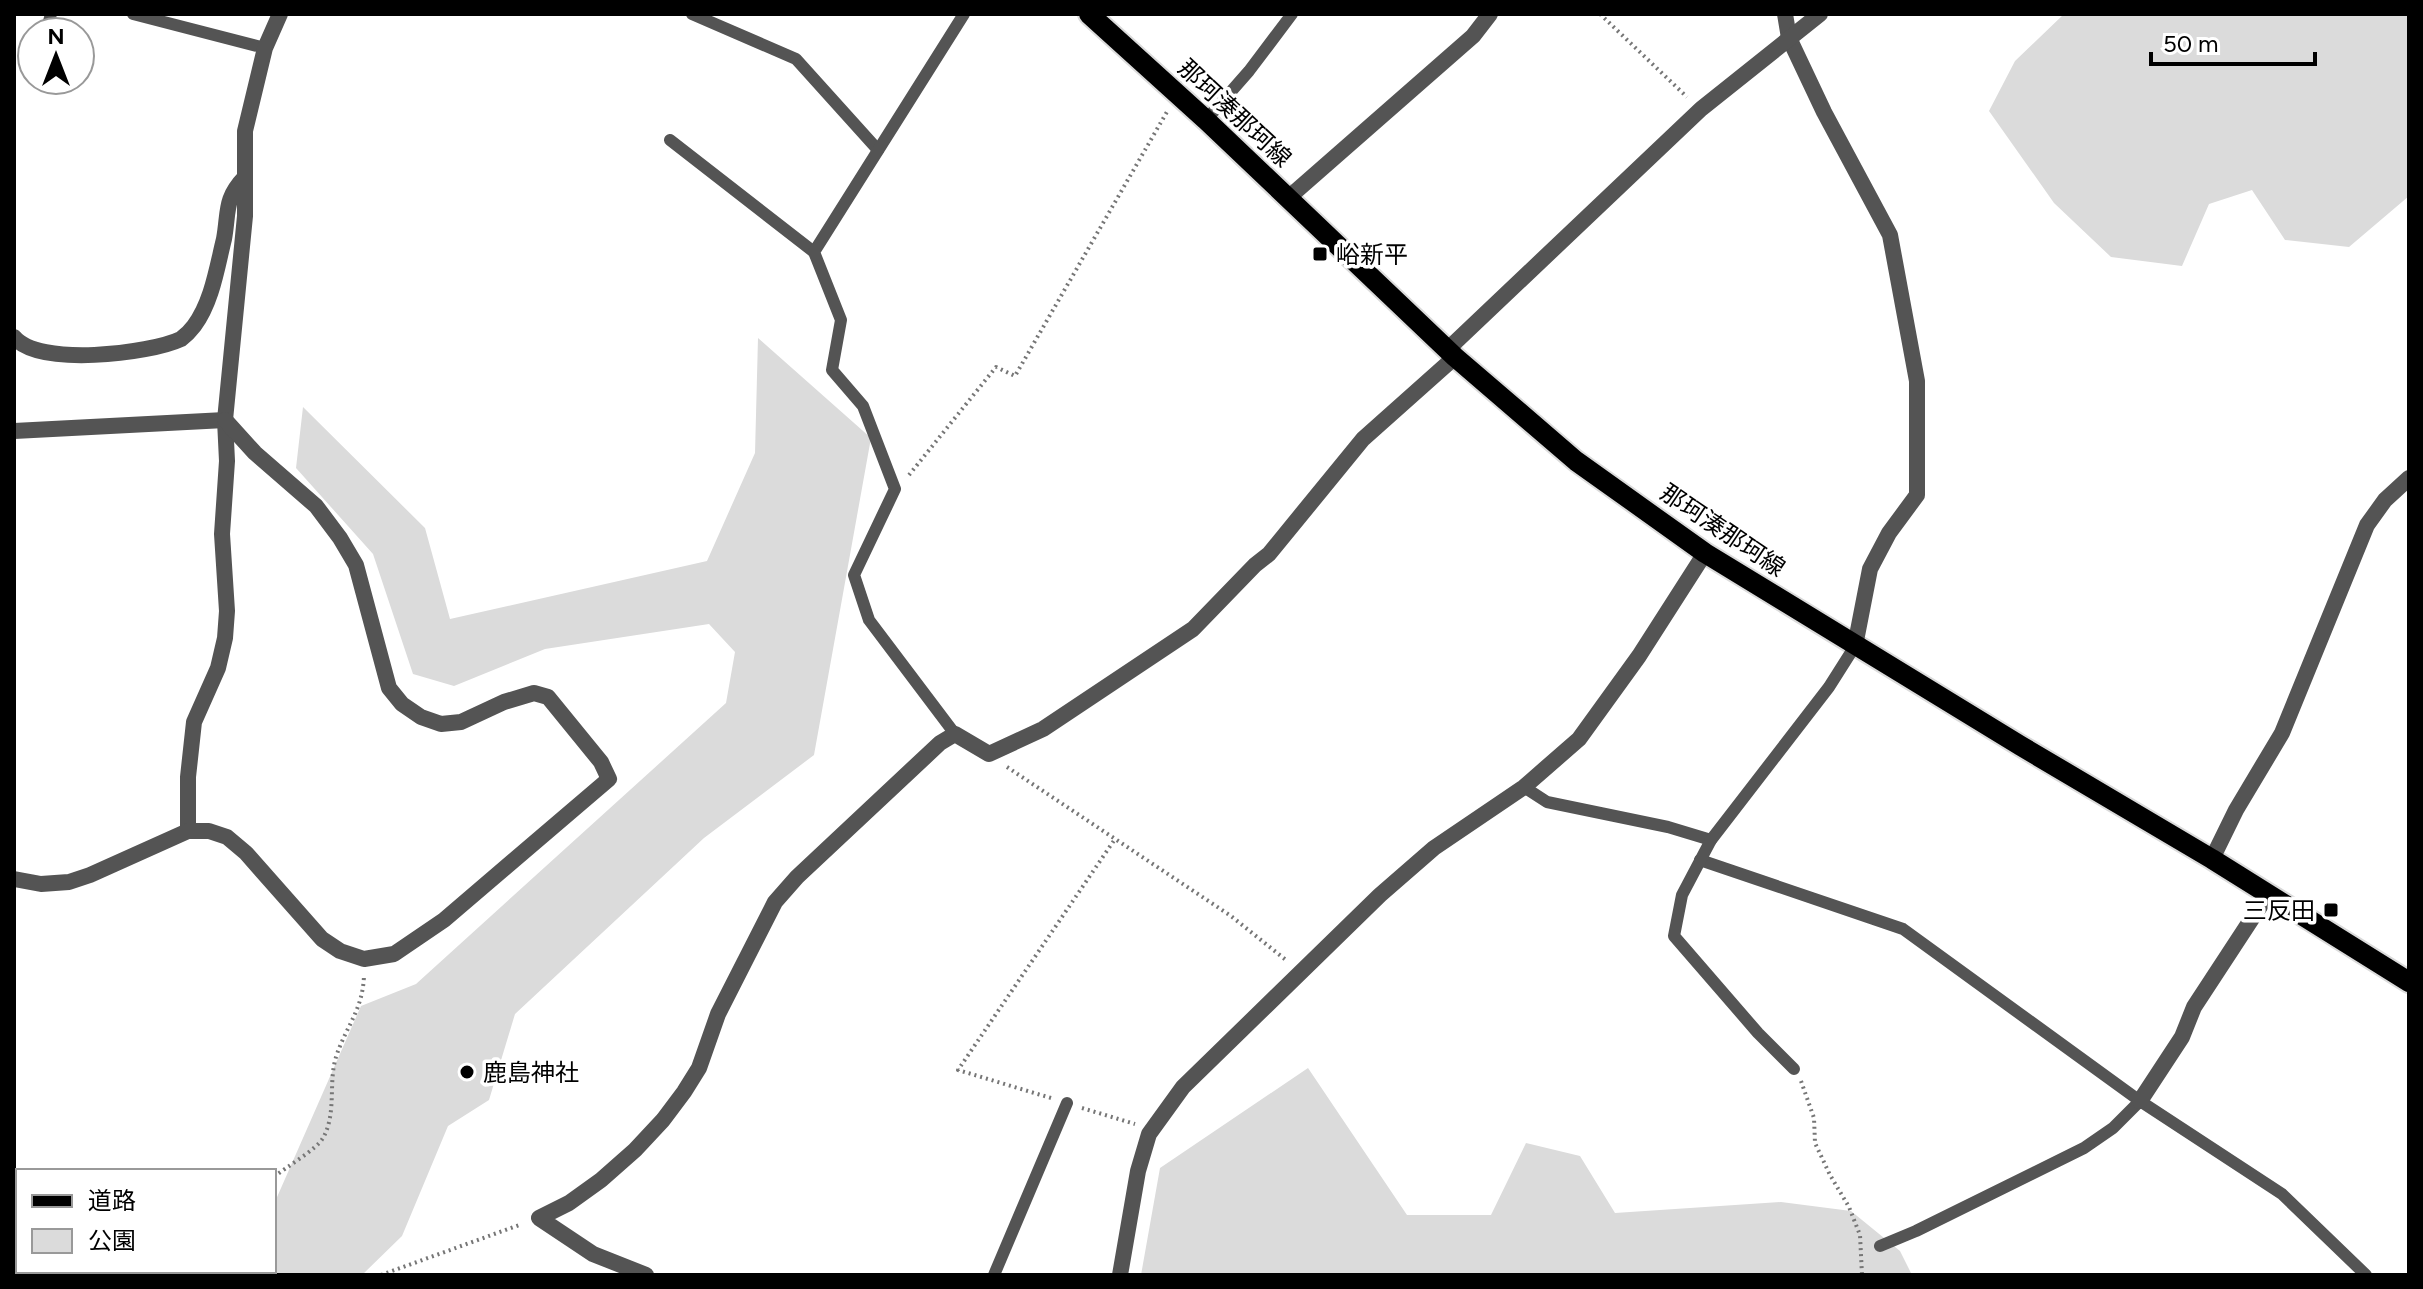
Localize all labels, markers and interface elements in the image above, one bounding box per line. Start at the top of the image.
north arrow [16,16,96,96]
scale bar [2151,16,2315,66]
text: N [47,23,65,50]
text: 50 m [2163,29,2219,58]
street label: 那珂湊那珂線 [1172,53,1298,173]
place label: 峪新平 [1336,240,1408,269]
marker: 峪新平 [1311,245,1329,263]
street label: 那珂湊那珂線 [1655,478,1791,582]
place label: 三反田 [2243,896,2315,925]
marker: 三反田 [2322,901,2340,919]
place label: 鹿島神社 [483,1058,579,1087]
marker: 鹿島神社 [458,1063,476,1081]
legend [16,1169,276,1273]
text: 道路 [88,1186,136,1215]
text: 公園 [88,1226,136,1255]

